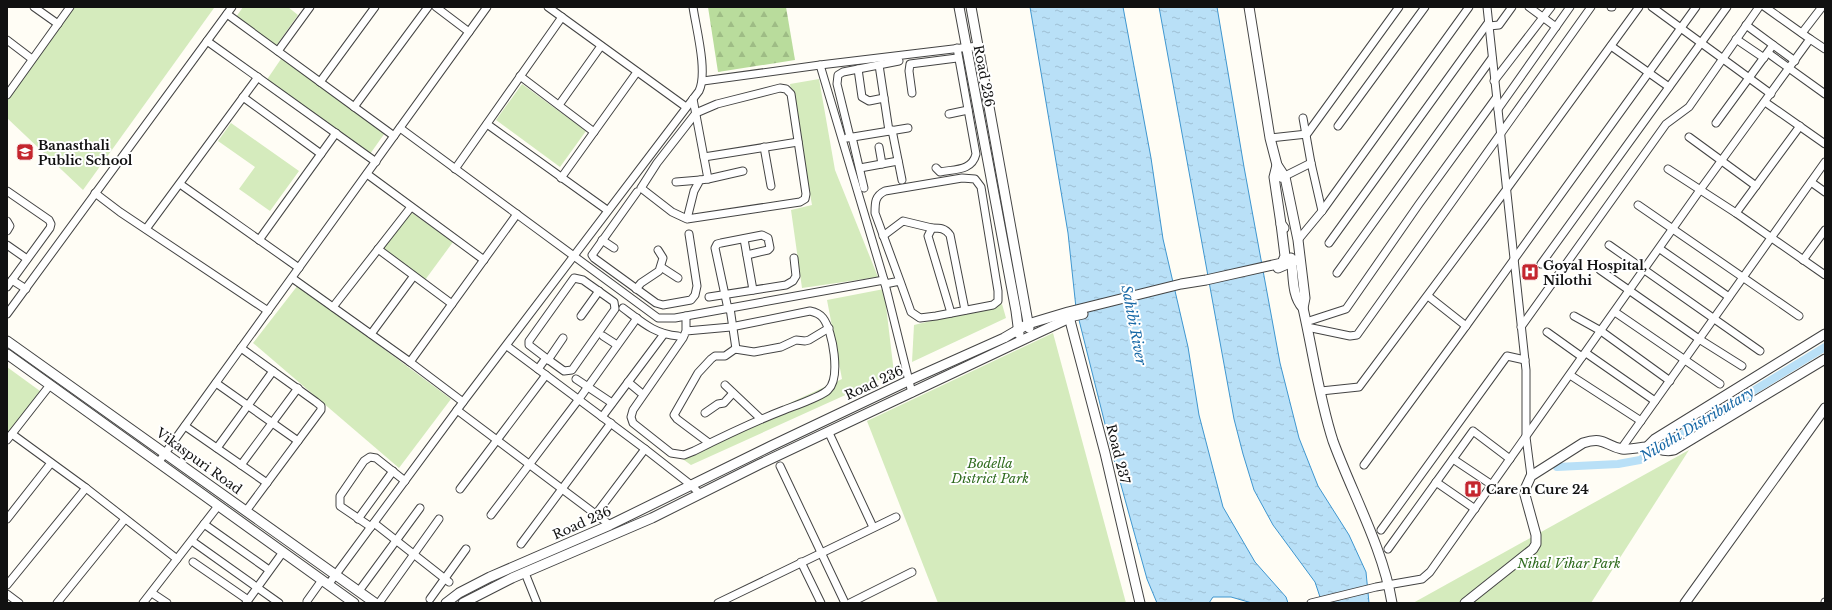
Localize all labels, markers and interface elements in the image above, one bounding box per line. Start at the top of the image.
street label: Road 236 [970,44,998,108]
place label: Banasthali Public School [38,137,133,169]
school or university icon: Banasthali Public School [15,142,35,162]
place label: Goyal Hospital, Nilothi [1543,257,1647,289]
hospital icon: Goyal Hospital, Nilothi [1520,262,1540,282]
water label: Sahibi River [1117,284,1151,367]
street label: Road 236 [842,362,906,404]
water label: Nilothi Distributary [1636,382,1758,466]
street label: Road 237 [1102,422,1134,486]
street label: Vikaspuri Road [152,424,245,498]
park label: Bodella District Park [950,455,1029,487]
hospital icon: Care n Cure 24 [1463,479,1483,499]
place label: Care n Cure 24 [1486,481,1589,498]
street label: Road 236 [550,502,614,544]
park label: Nihal Vihar Park [1516,555,1621,572]

